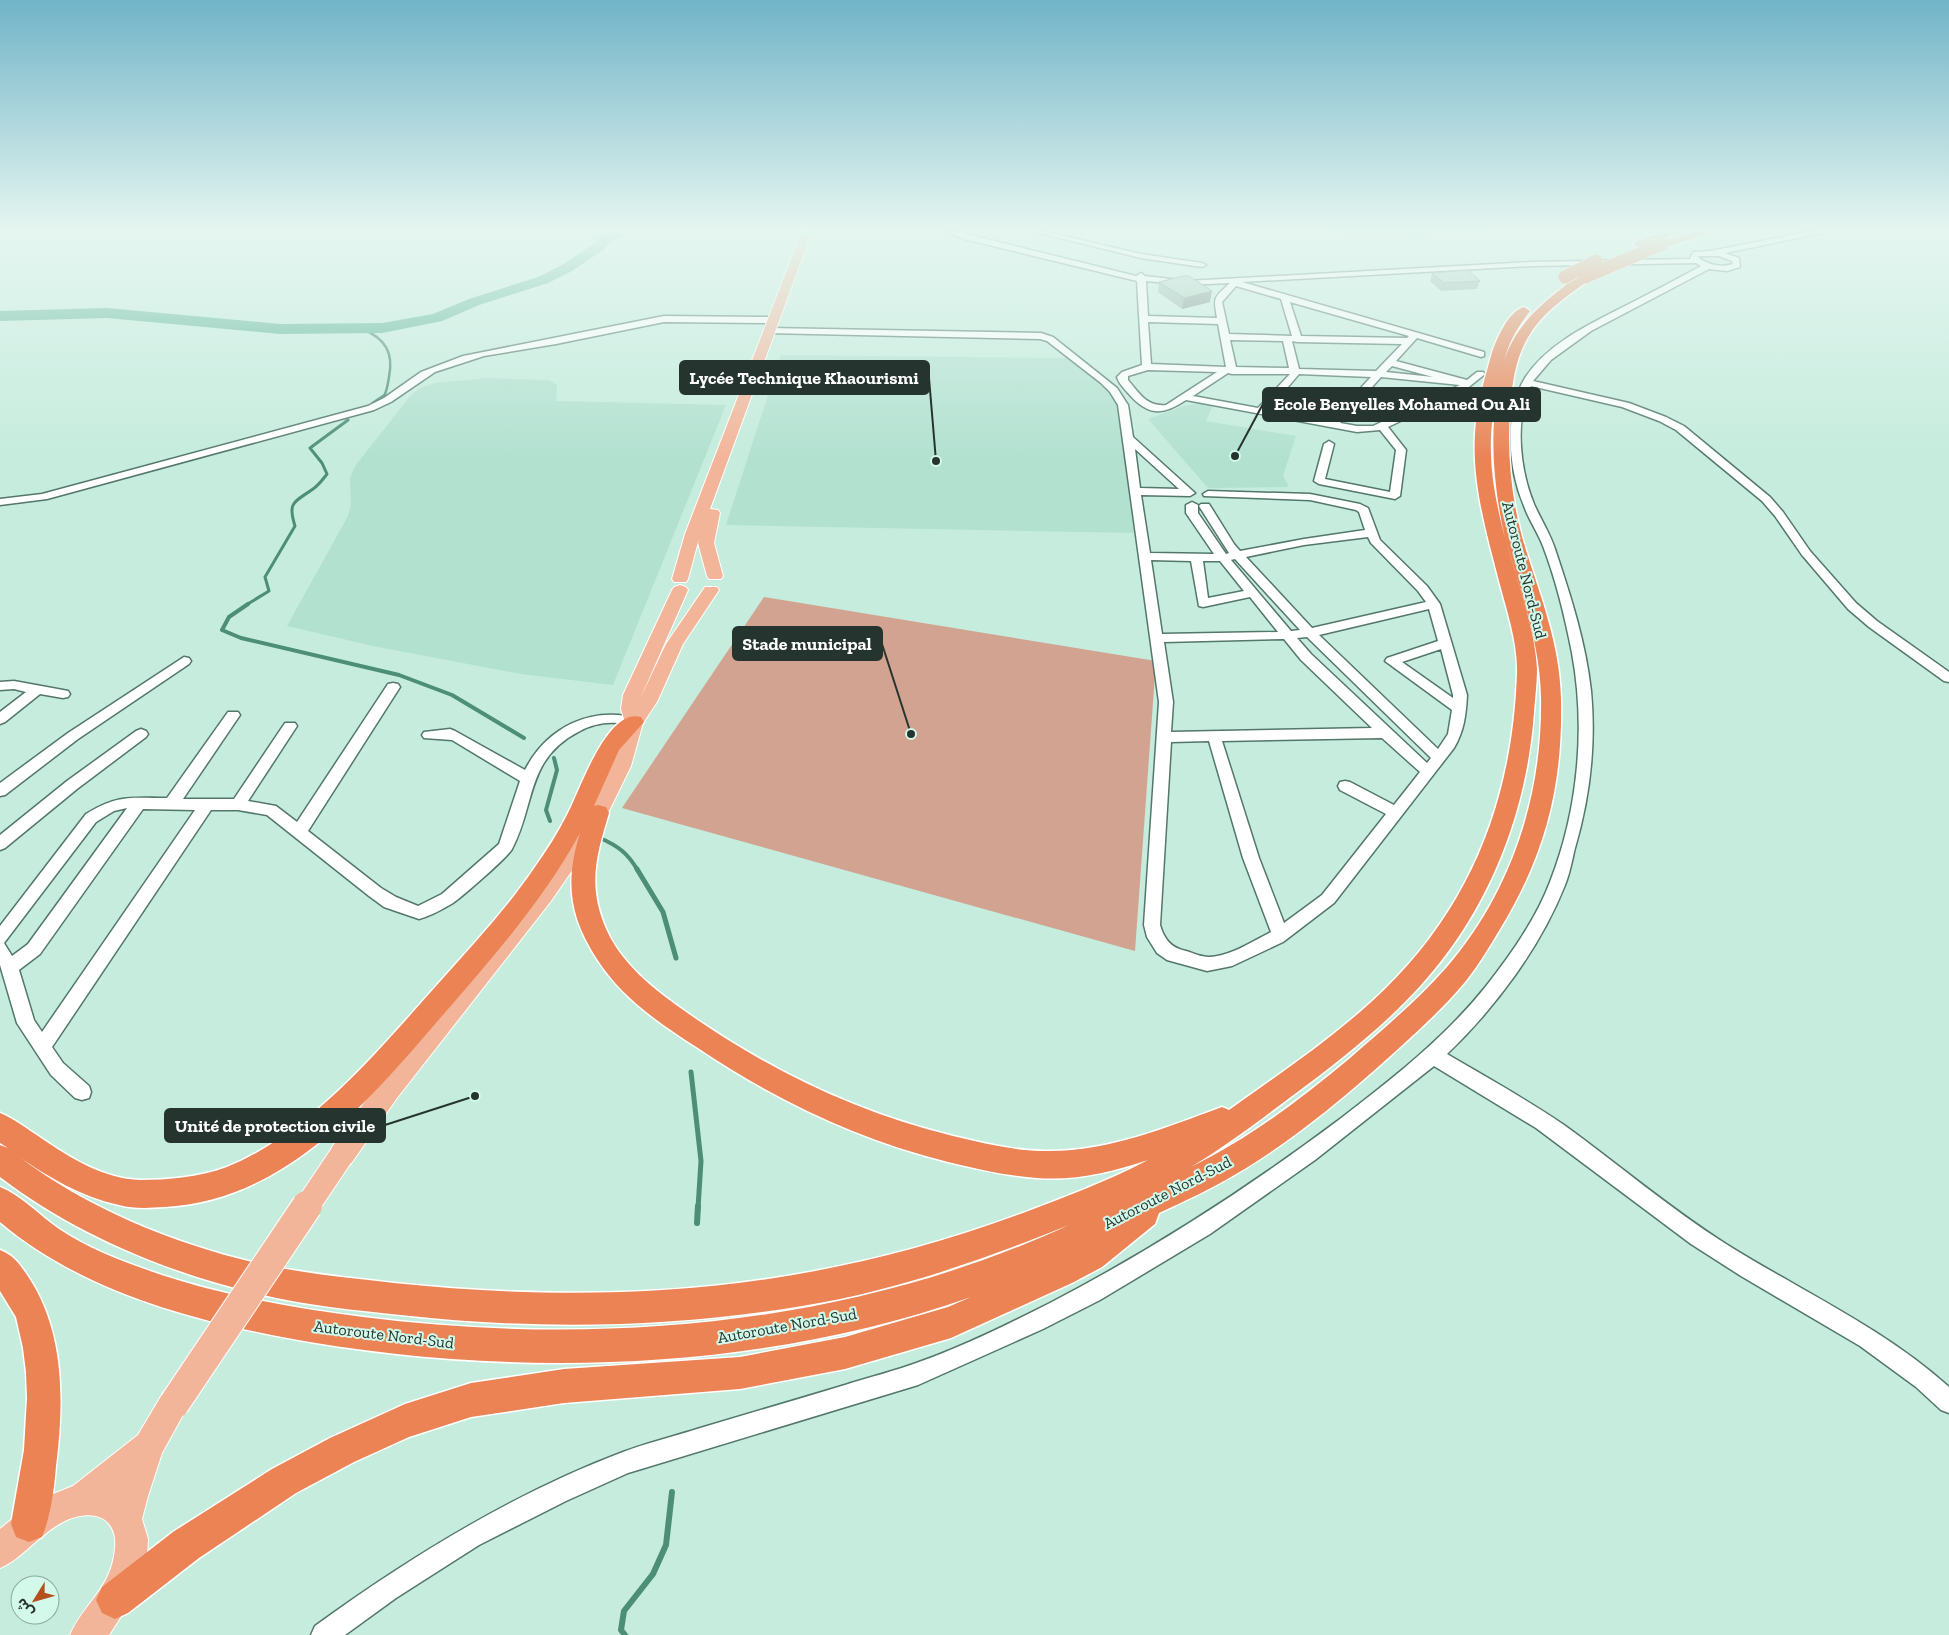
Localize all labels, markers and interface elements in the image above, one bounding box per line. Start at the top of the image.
callout: Lycée Technique Khaourismi [680,361,929,394]
text: Lycée Technique Khaourismi [689,367,919,389]
callout: Ecole Benyelles Mohamed Ou Ali [1263,388,1540,421]
text: Ecole Benyelles Mohamed Ou Ali [1274,393,1531,415]
street label: Autoroute Nord-Sud [1498,499,1551,641]
callout: Stade municipal [733,627,882,660]
text: Stade municipal [742,633,872,655]
callout: Unité de protection civile [165,1109,385,1142]
text: Unité de protection civile [175,1115,375,1137]
street label: Autoroute Nord-Sud [1100,1152,1235,1233]
street label: Autoroute Nord-Sud [716,1304,858,1347]
street label: Autoroute Nord-Sud [313,1316,455,1353]
north arrow [10,1575,60,1625]
text: ش [12,1595,38,1620]

